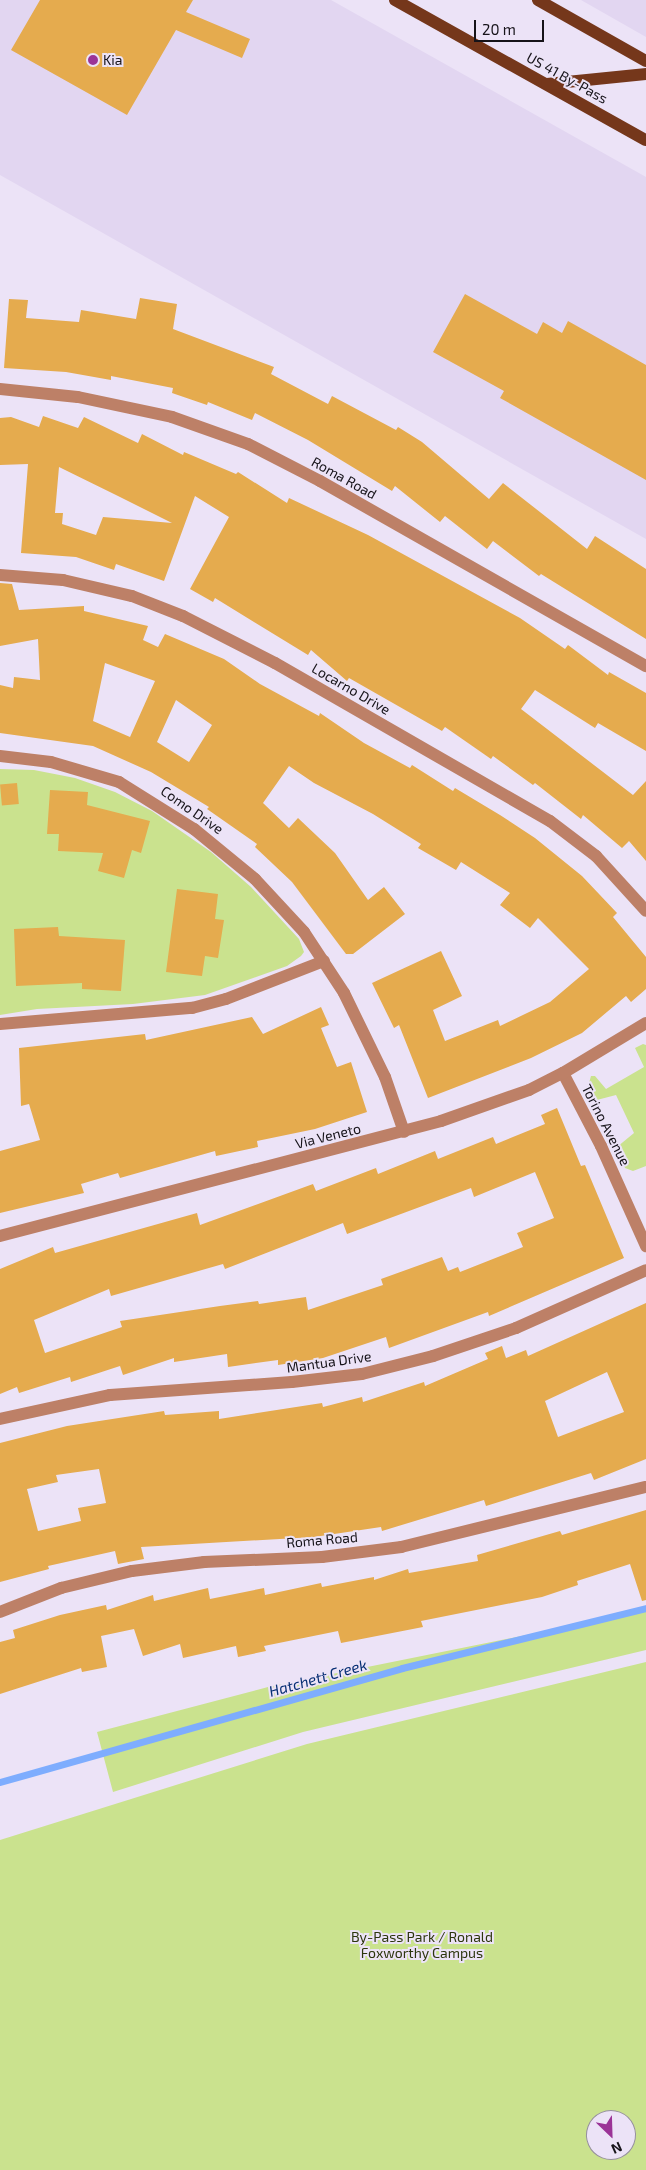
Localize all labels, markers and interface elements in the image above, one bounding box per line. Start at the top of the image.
scale bar [476,10,546,42]
text: 20 m [482,20,516,38]
street label: US 41 By-Pass [524,49,610,107]
place label: Kia [103,52,122,68]
marker: Kia [87,54,99,66]
street label: Roma Road [309,453,379,503]
street label: Locarno Drive [309,660,393,718]
street label: Como Drive [157,782,227,838]
street label: Torino Avenue [578,1081,634,1169]
street label: Via Veneto [293,1120,363,1152]
street label: Mantua Drive [286,1348,372,1376]
street label: Roma Road [285,1529,359,1551]
water label: Hatchett Creek [267,1655,369,1701]
park label: By-Pass Park / Ronald Foxworthy Campus [351,1929,493,1961]
north arrow [586,2110,636,2160]
text: N [609,2138,625,2158]

